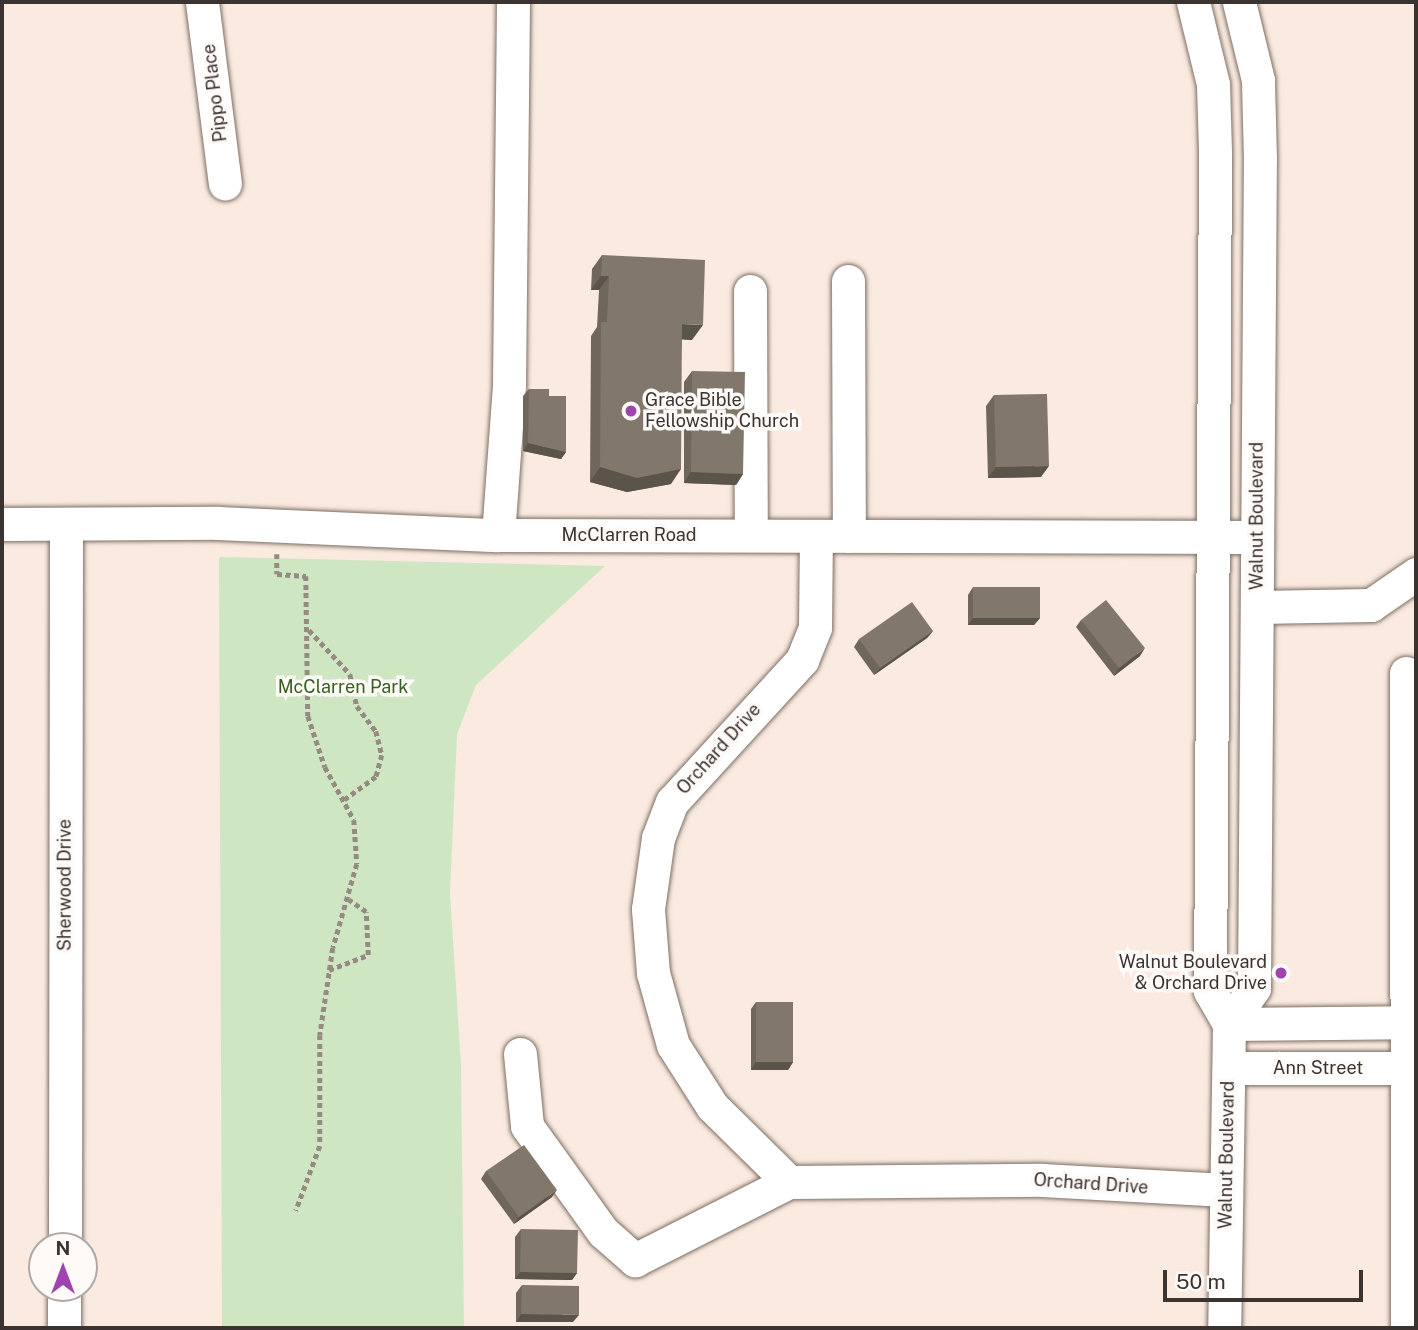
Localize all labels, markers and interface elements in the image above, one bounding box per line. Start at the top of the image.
street label: Pippo Place [198,43,232,143]
place label: Grace Bible Fellowship Church [645,390,799,432]
marker: Grace Bible Fellowship Church [623,403,639,419]
street label: Walnut Boulevard [1246,442,1268,590]
street label: McClarren Road [562,524,696,546]
park label: McClarren Park [278,676,408,698]
street label: Orchard Drive [672,699,766,799]
street label: Sherwood Drive [54,819,76,951]
place label: Walnut Boulevard & Orchard Drive [1119,952,1267,995]
marker: Walnut Boulevard & Orchard Drive [1273,965,1289,981]
street label: Ann Street [1273,1057,1363,1079]
street label: Walnut Boulevard [1215,1081,1239,1229]
street label: Orchard Drive [1033,1169,1149,1199]
north arrow [28,1232,98,1302]
text: N [56,1237,70,1259]
scale bar [1166,1256,1366,1300]
text: 50 m [1176,1269,1226,1294]

